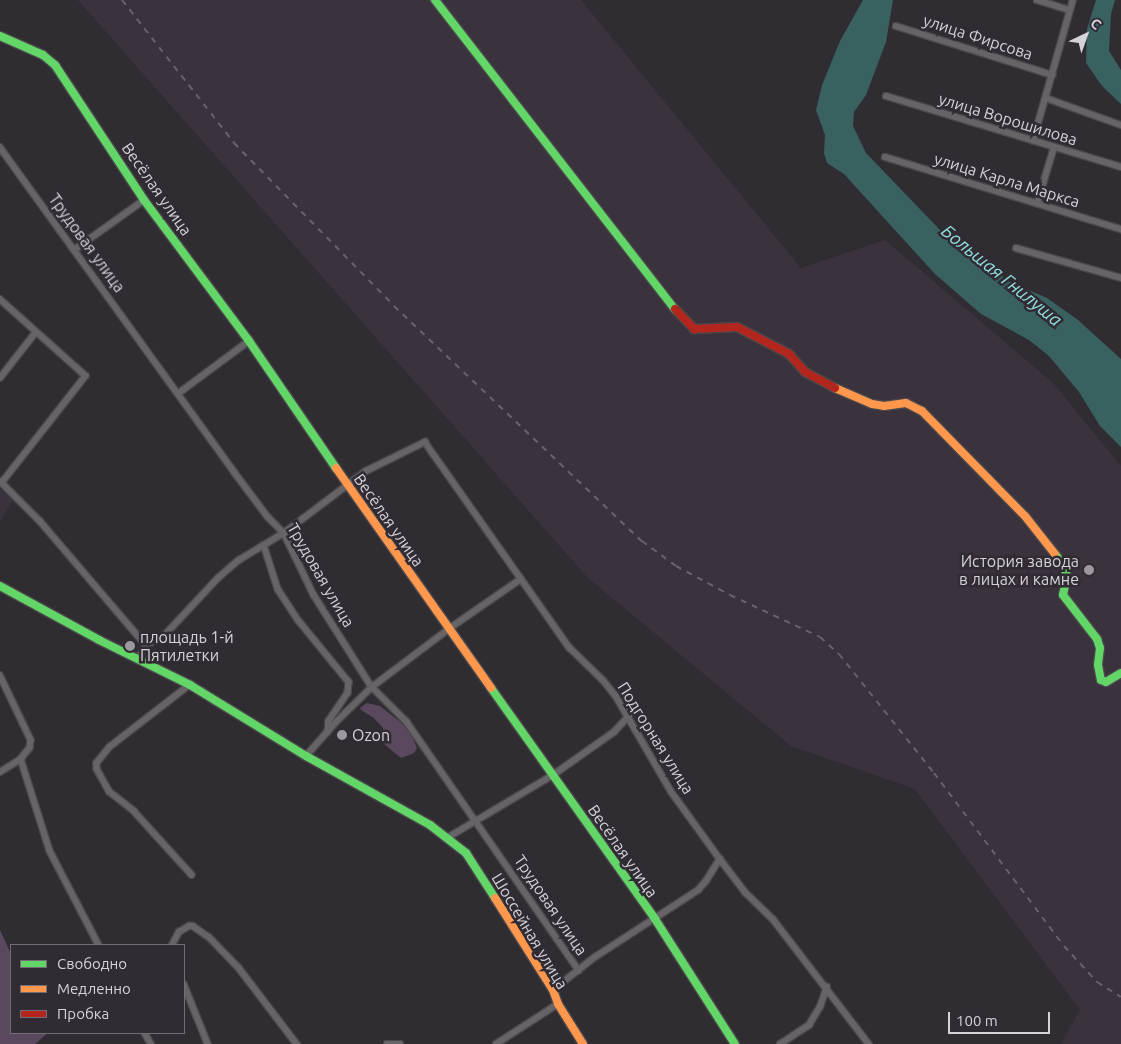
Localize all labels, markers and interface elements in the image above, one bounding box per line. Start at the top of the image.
street label: улица Фирсова [921,10,1035,64]
north arrow [1061,10,1111,60]
text: С [1087,15,1105,33]
street label: улица Ворошилова [936,89,1080,149]
street label: Весёлая улица [118,139,196,239]
street label: улица Карла Маркса [932,149,1082,211]
street label: Трудовая улица [45,190,129,296]
water label: Большая Гнилуша [937,220,1067,330]
street label: Весёлая улица [350,470,428,570]
street label: Трудовая улица [283,519,359,631]
place label: История завода в лицах и камне [959,551,1079,589]
marker: История завода в лицах и камне [1083,564,1095,576]
place label: площадь 1-й Пятилетки [140,627,234,665]
marker: площадь 1-й Пятилетки [124,640,136,652]
street label: Подгорная улица [614,678,698,798]
place label: Ozon [352,725,390,745]
marker: Ozon [336,729,348,741]
street label: Весёлая улица [584,801,662,901]
street label: Трудовая улица [510,851,592,959]
street label: Шоссейная улица [488,870,572,992]
legend [10,944,185,1034]
text: Свободно [57,955,127,972]
text: Медленно [57,980,131,997]
scale bar [951,1002,1054,1034]
text: Пробка [57,1005,109,1022]
text: 100 m [956,1012,998,1029]

